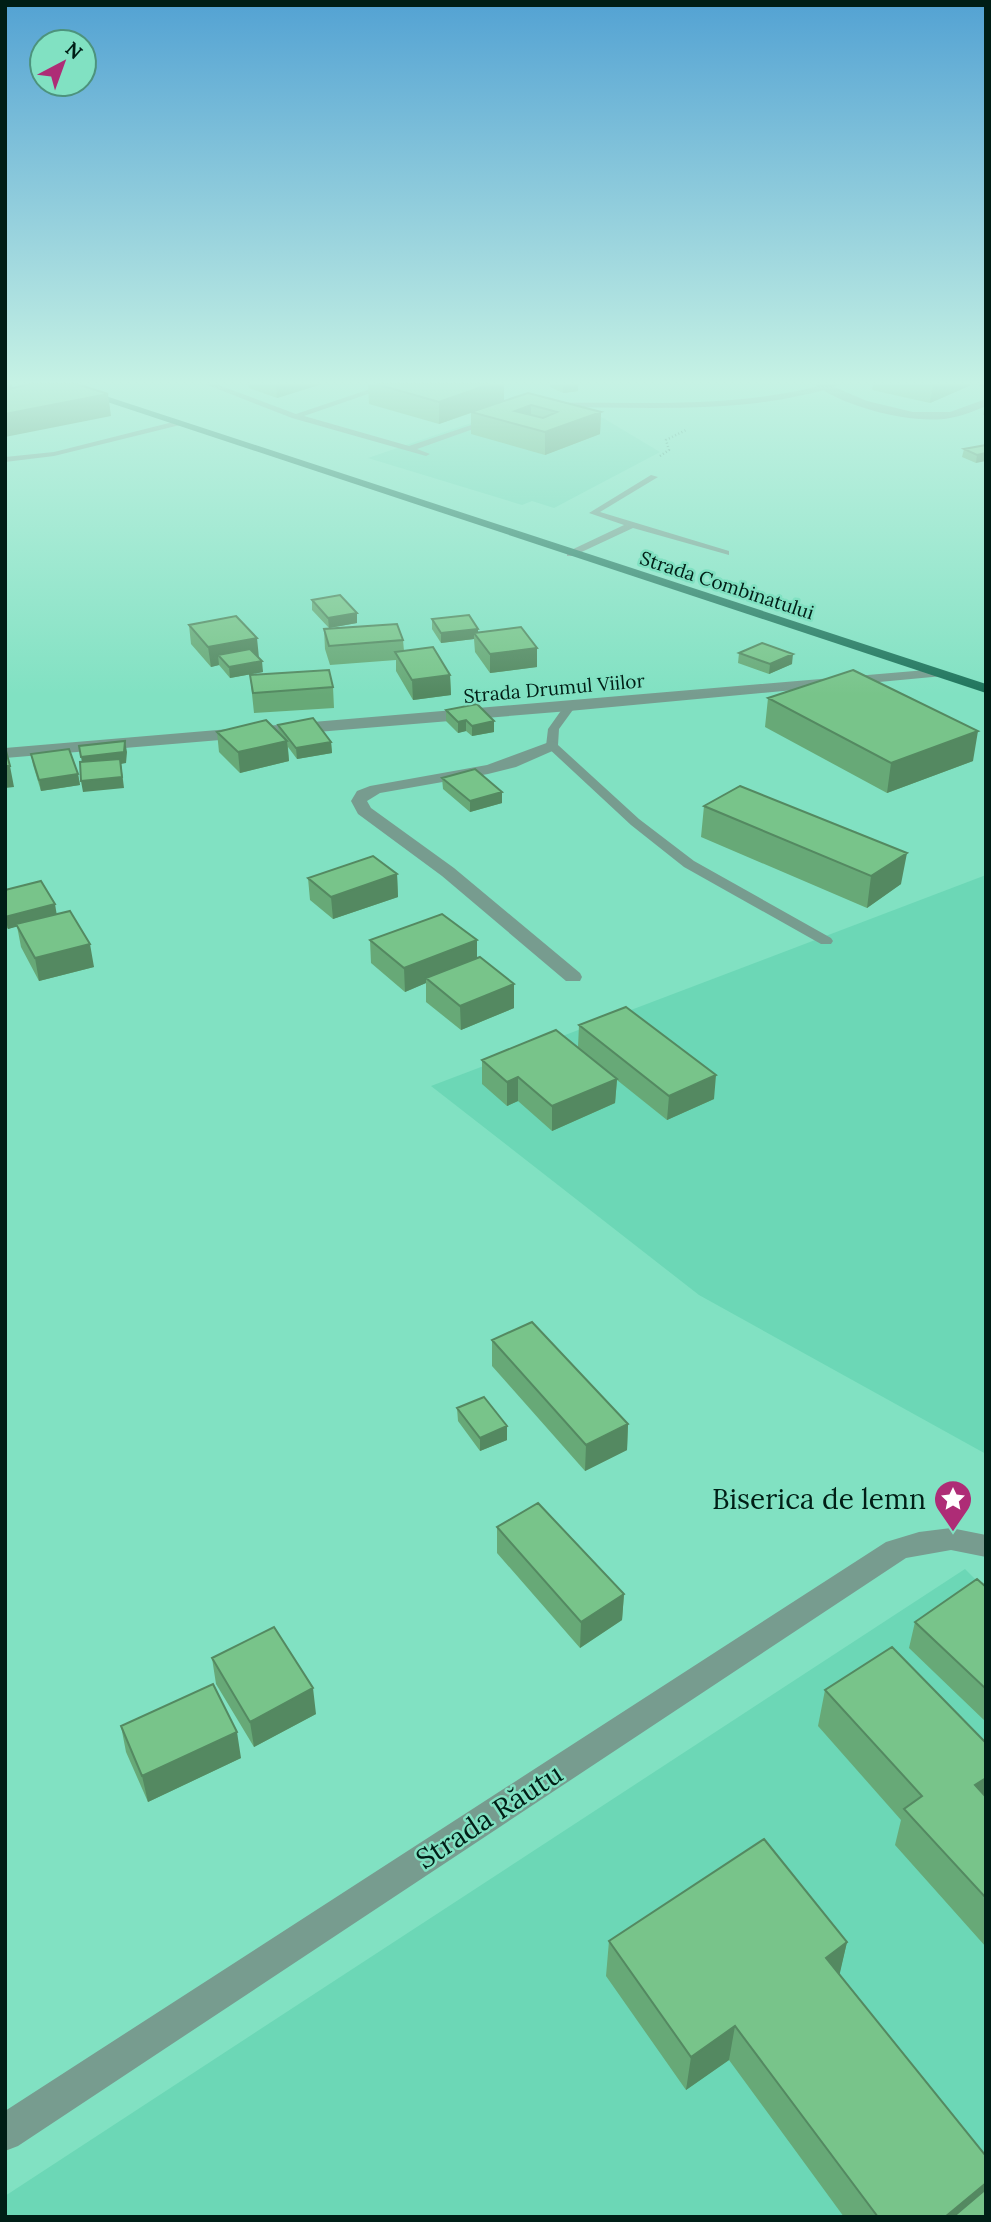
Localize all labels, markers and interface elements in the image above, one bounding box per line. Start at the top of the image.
north arrow [28,28,98,98]
text: N [61,36,88,64]
street label: Strada Combinatului [637,546,817,624]
street label: Strada Drumul Viilor [462,668,646,708]
place icon: Biserica de lemn [932,1478,974,1533]
place label: Biserica de lemn [712,1481,926,1517]
street label: Strada Răutu [409,1755,569,1877]

